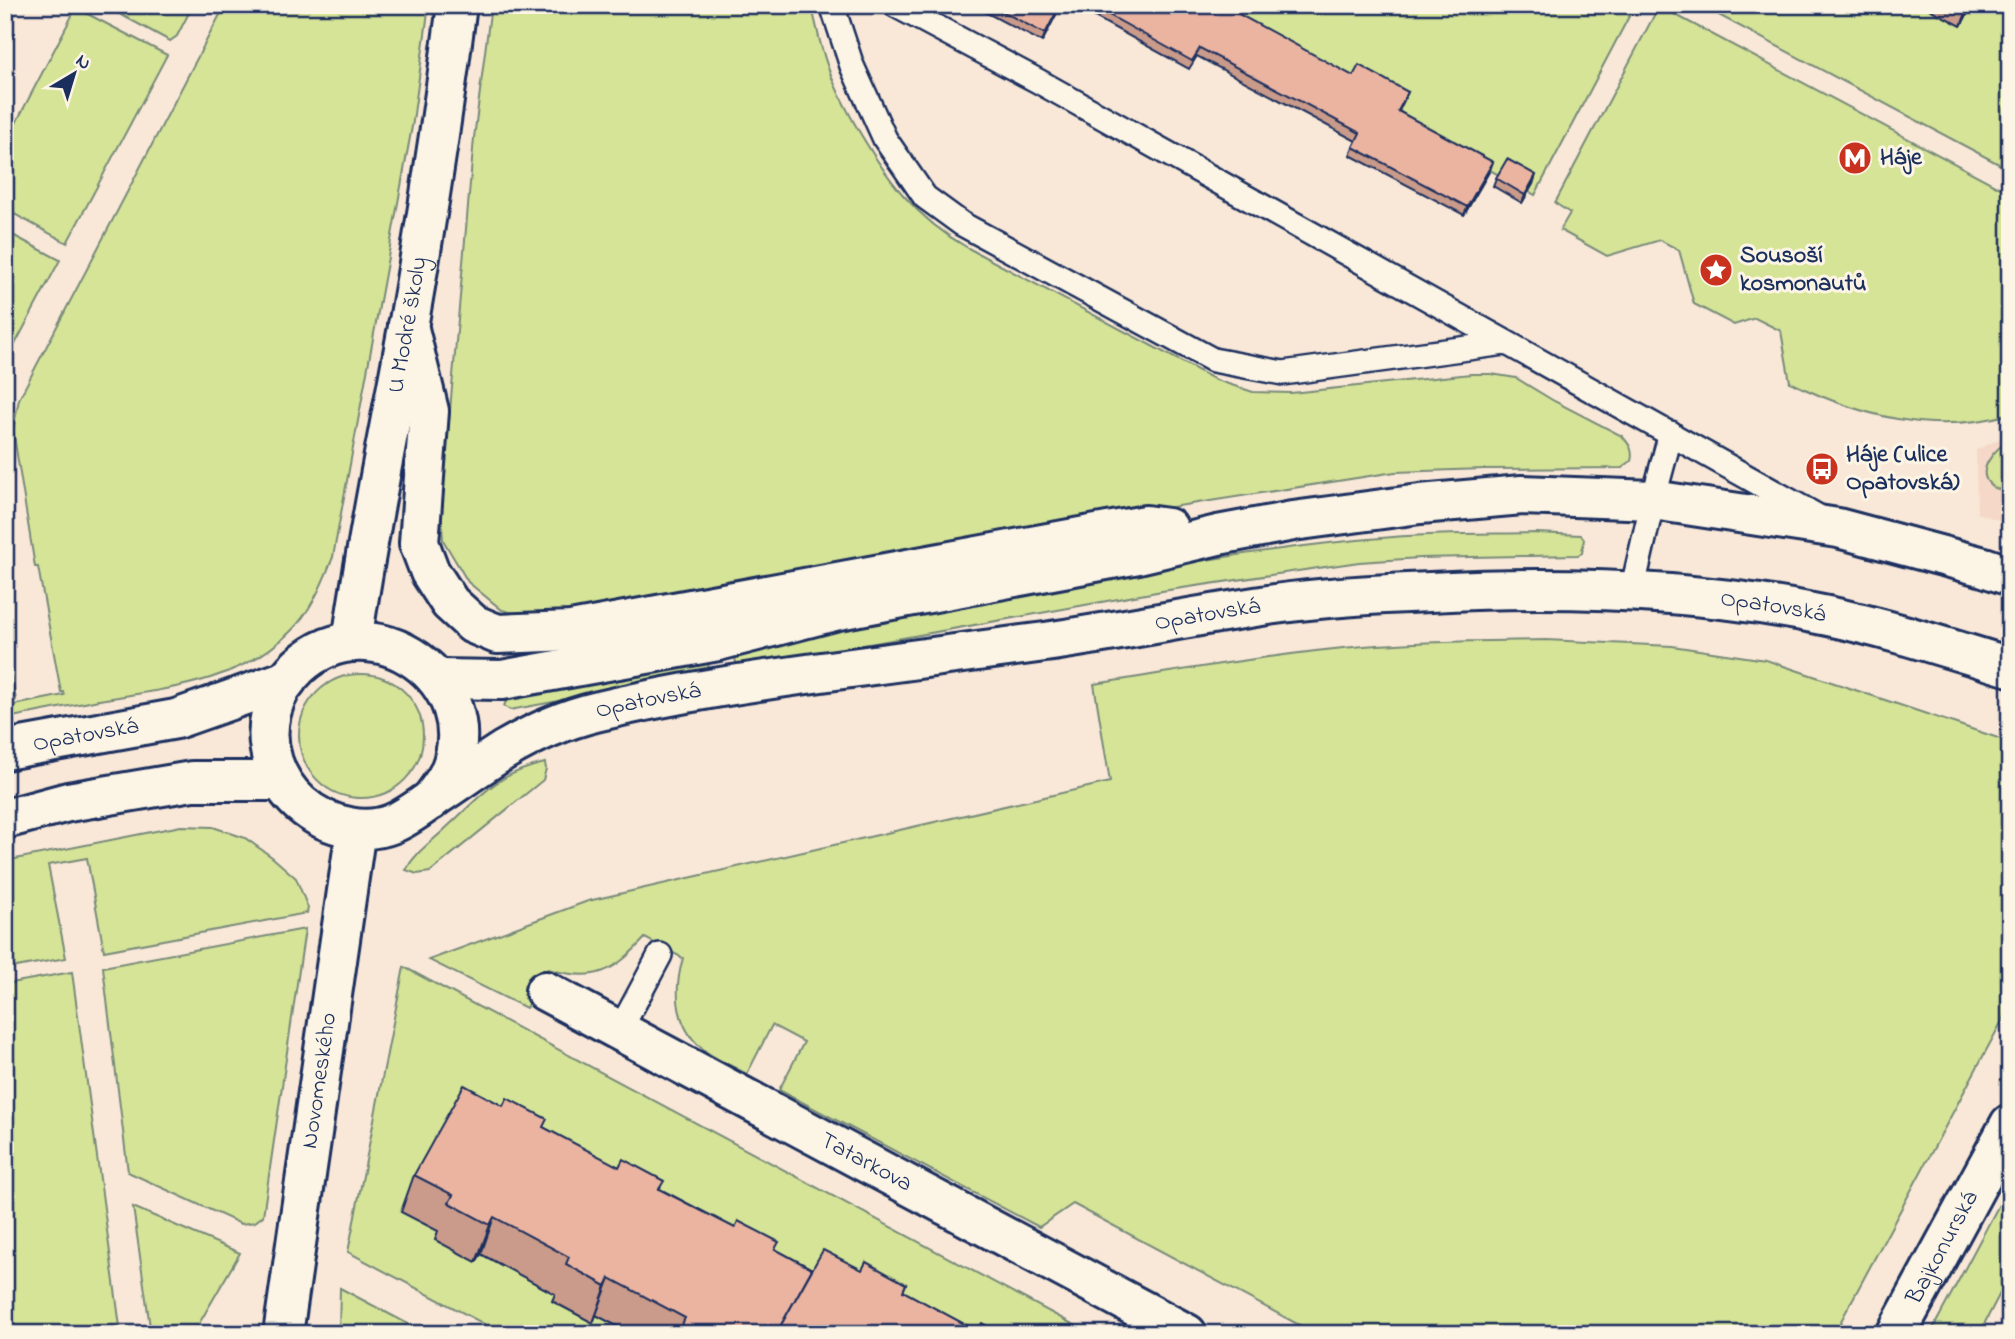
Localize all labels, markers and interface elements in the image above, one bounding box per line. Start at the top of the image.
north arrow [38,38,108,108]
text: N [70,48,96,77]
metro station icon: Háje [1836,139,1874,177]
place label: Háje [1880,141,1923,176]
place label: Sousoší kosmonautů [1740,239,1867,302]
place icon: Sousoší kosmonautů [1697,251,1735,289]
street label: U Modré školy [379,254,438,396]
place label: Háje (ulice Opatovská) [1846,438,1959,501]
bus stop icon: Háje (ulice Opatovská) [1803,450,1841,488]
street label: Opatovská [1718,581,1829,633]
street label: Opatovská [1152,589,1263,641]
street label: Opatovská [592,673,703,729]
street label: Opatovská [30,709,141,762]
street label: Novomeského [292,1010,347,1151]
street label: Tatarkova [813,1123,919,1202]
street label: Bajkonurská [1897,1185,1988,1312]

